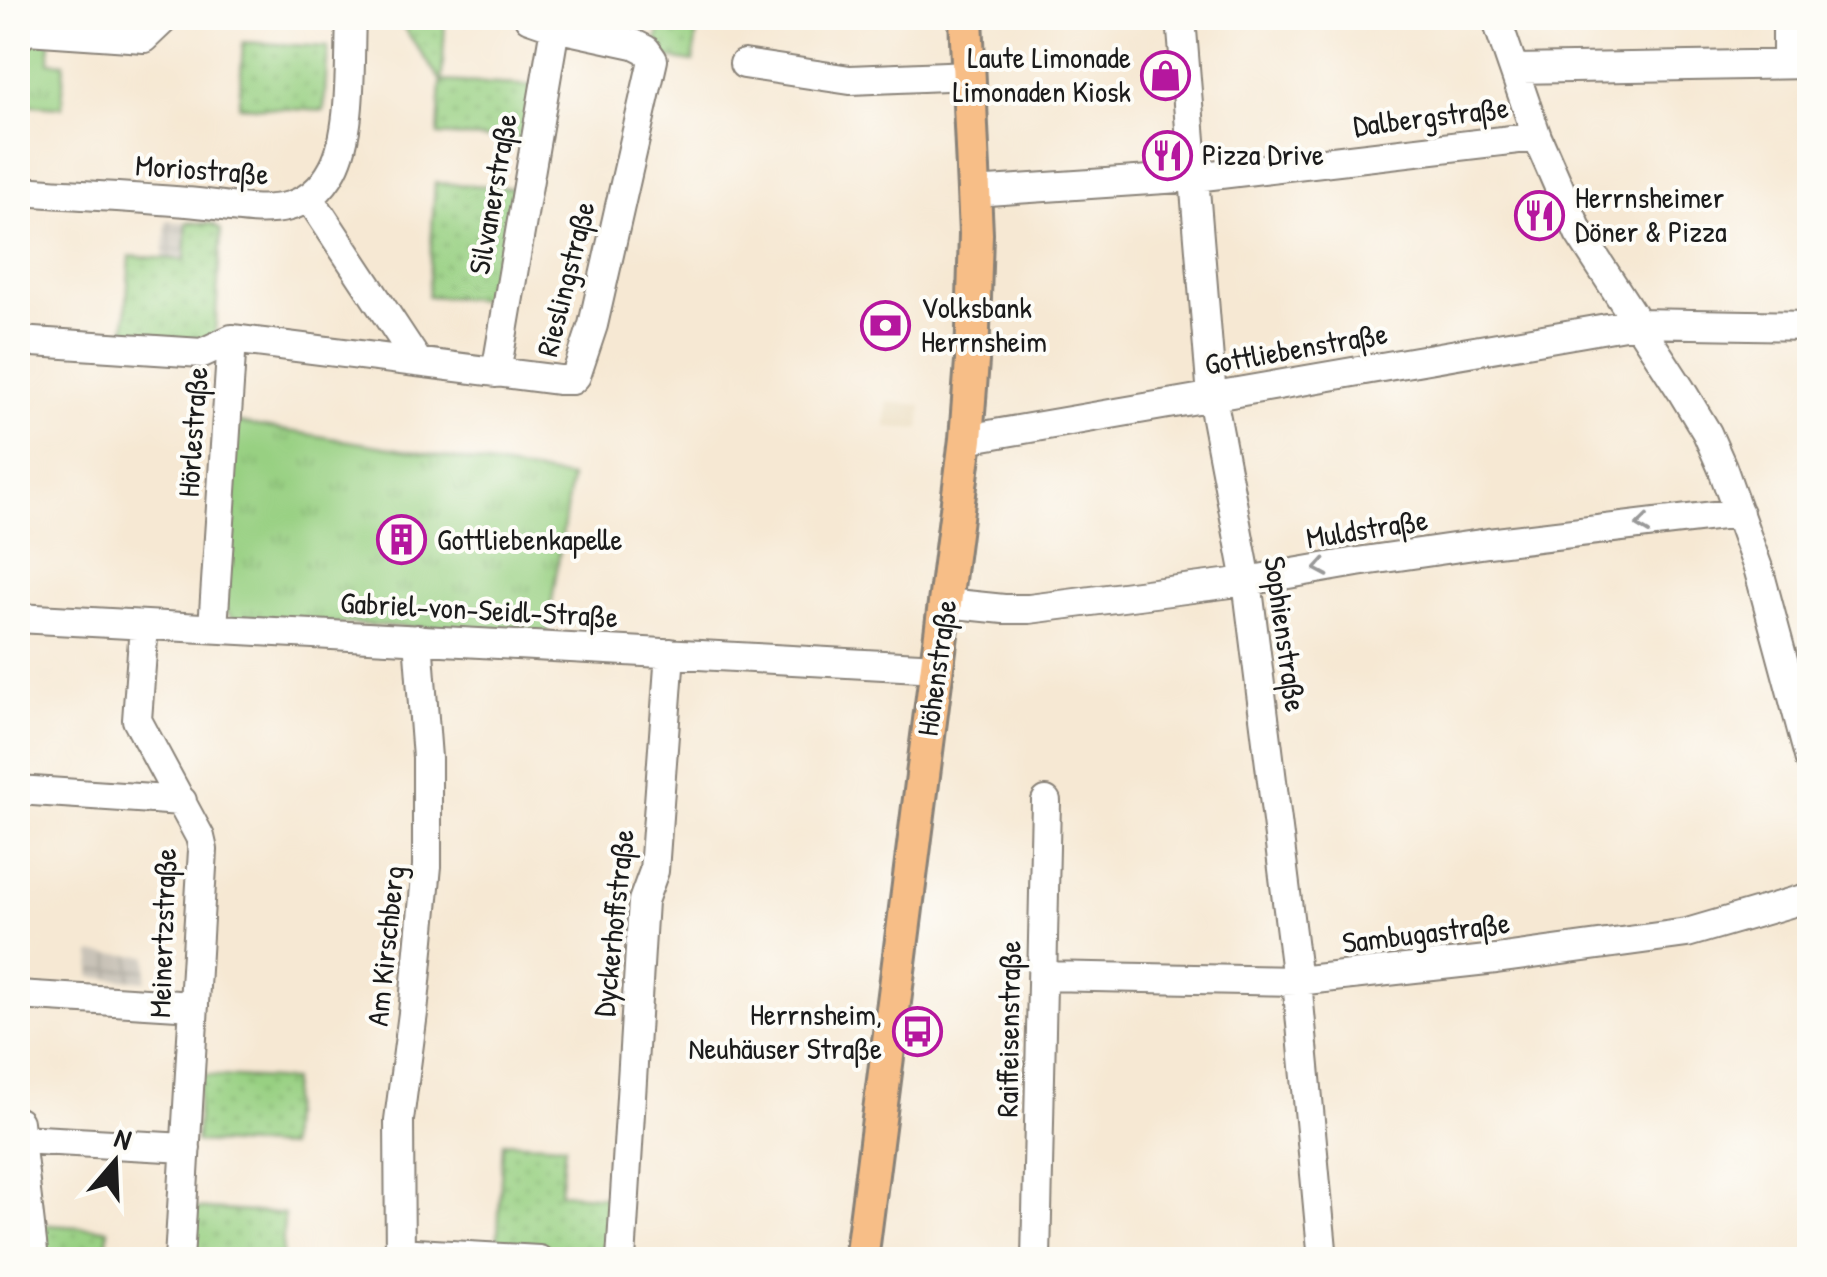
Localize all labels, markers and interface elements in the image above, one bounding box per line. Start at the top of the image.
place label: Laute Limonade Limonaden Kiosk [953,37,1131,111]
shop icon: Laute Limonade Limonaden Kiosk [1140,49,1192,101]
street label: Dalbergstraße [1351,87,1511,145]
street label: Silvanerstraße [458,110,526,277]
restaurant icon: Pizza Drive [1141,129,1193,181]
place label: Pizza Drive [1202,134,1324,174]
street label: Moriostraße [134,144,270,194]
place label: Herrnsheimer Döner & Pizza [1575,177,1727,251]
restaurant icon: Herrnsheimer Döner & Pizza [1514,189,1566,241]
street label: Rieslingstraße [526,197,604,360]
place label: Volksbank Herrnsheim [921,287,1047,361]
bank icon: Volksbank Herrnsheim [860,299,912,351]
street label: Gottliebenstraße [1201,312,1390,384]
street label: Hörlestraße [167,365,217,498]
street label: Muldstraße [1303,499,1431,557]
building icon: Gottliebenkapelle [376,514,428,566]
one-way arrow [1634,514,1650,535]
place label: Gottliebenkapelle [437,519,623,559]
street label: Sophienstraße [1255,554,1317,714]
one-way arrow [1312,557,1329,578]
street label: Gabriel-von-Seidl-Straße [339,582,619,636]
street label: Höhenstraße [907,597,965,739]
street label: Dyckerhoffstraße [583,827,643,1018]
street label: Meinertzstraße [139,847,185,1018]
street label: Am Kirschberg [357,864,413,1028]
street label: Sambugastraße [1340,902,1512,962]
street label: Raiffeisenstraße [986,940,1030,1118]
place label: Herrnsheim, Neuhäuser Straße [689,994,882,1068]
bus stop icon: Herrnsheim, Neuhäuser Straße [891,1006,943,1058]
north arrow [65,1112,165,1212]
text: N [110,1118,136,1159]

